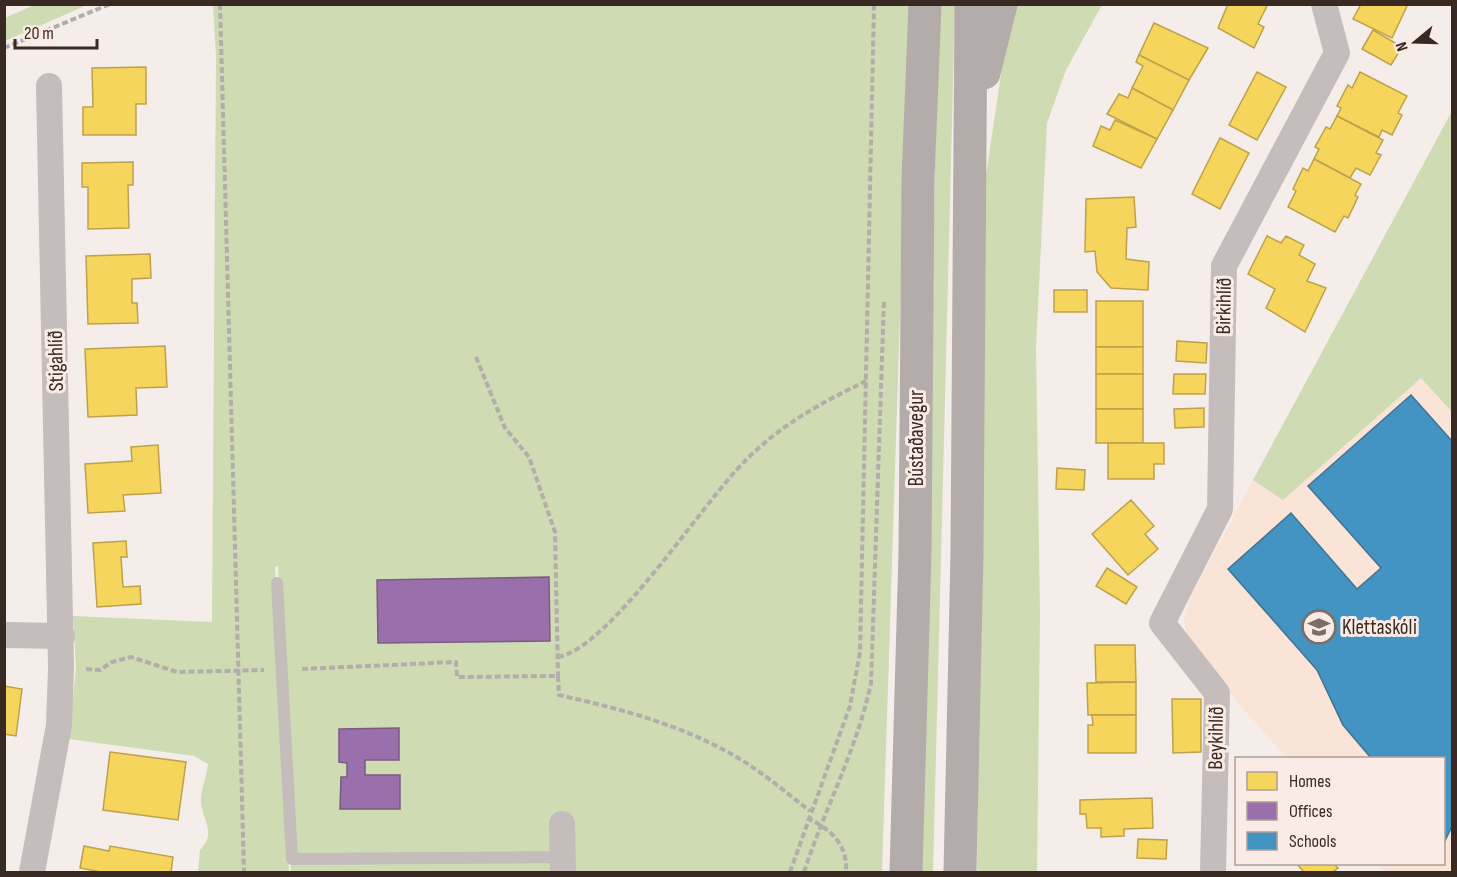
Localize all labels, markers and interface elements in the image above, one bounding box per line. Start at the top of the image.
scale bar [15,12,98,50]
north arrow [1385,12,1445,72]
text: 20 m [24,23,54,44]
text: N [1392,39,1413,54]
street label: Birkihlíð [1211,277,1237,335]
street label: Stigahlíð [43,330,69,392]
street label: Bústaðavegur [904,390,929,486]
school or university icon: Klettaskóli [1301,609,1337,645]
place label: Klettaskóli [1342,615,1417,640]
street label: Beykihlíð [1203,706,1229,770]
legend [1235,757,1445,865]
text: Homes [1289,771,1331,792]
text: Offices [1289,801,1332,822]
text: Schools [1289,831,1336,852]

